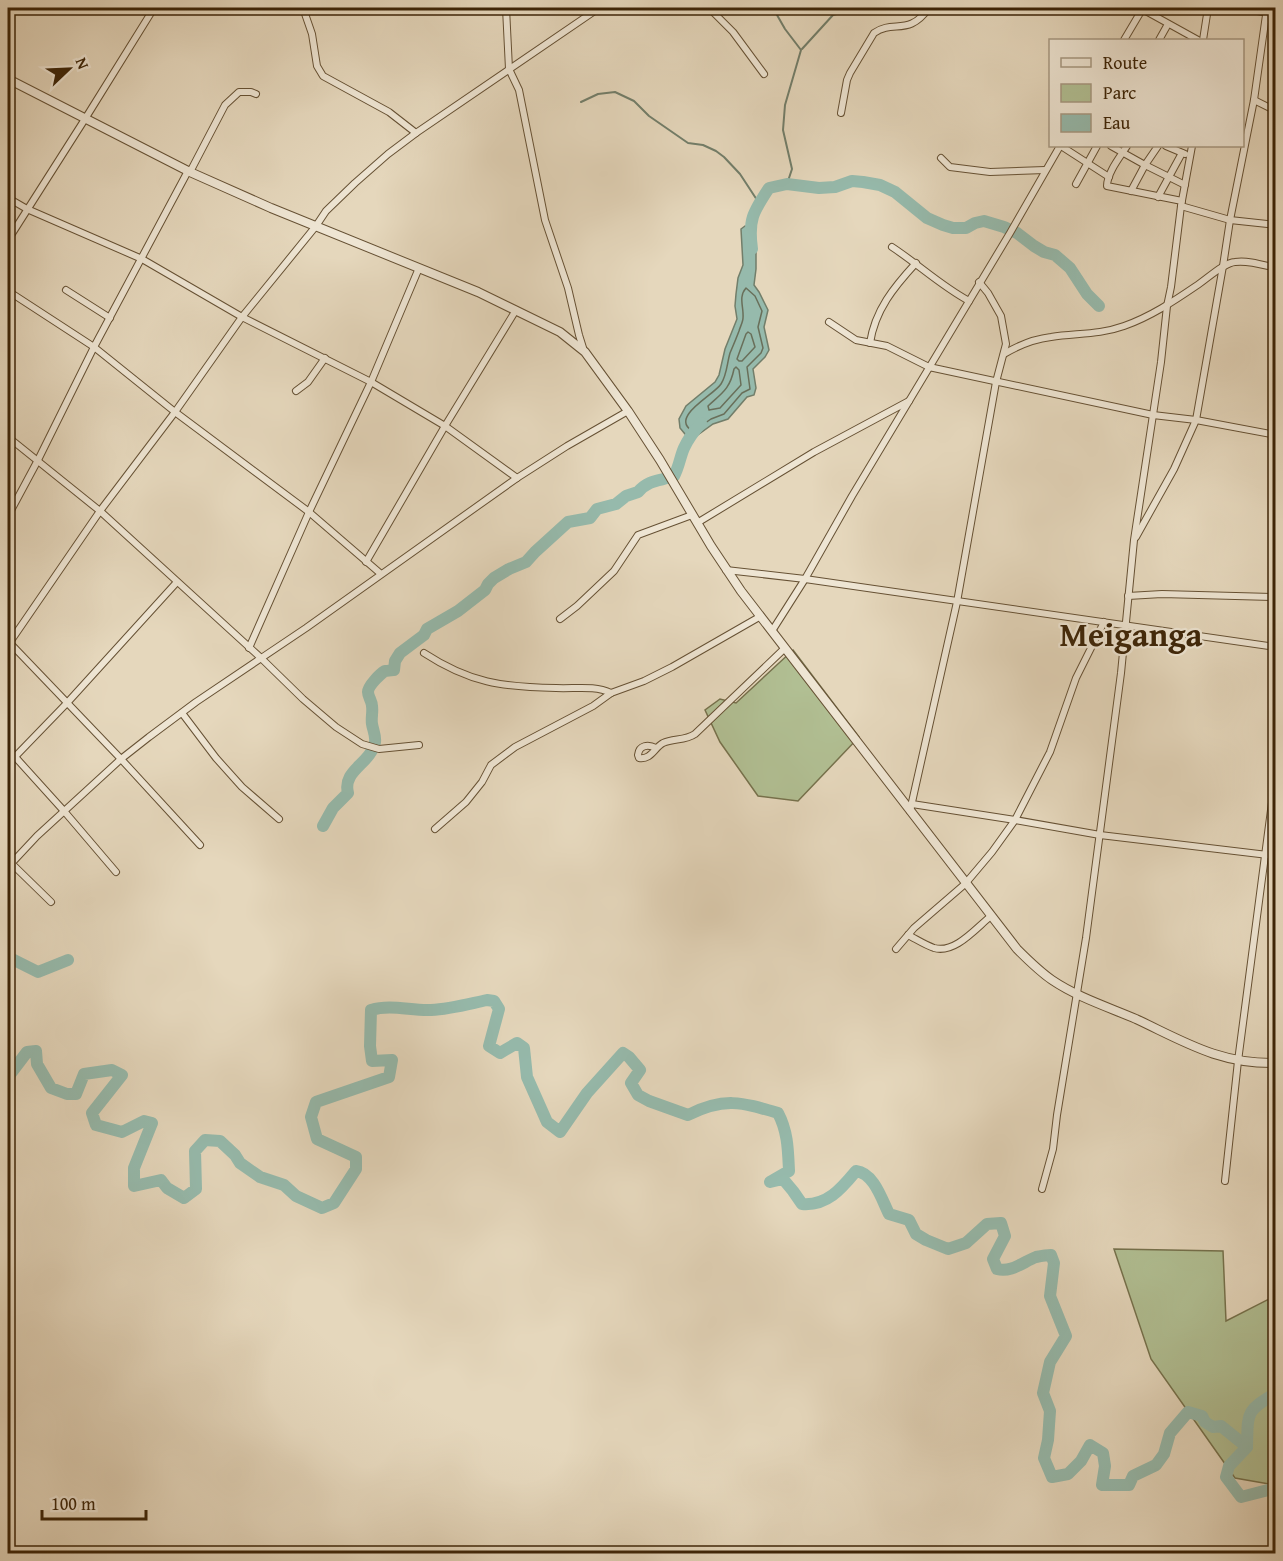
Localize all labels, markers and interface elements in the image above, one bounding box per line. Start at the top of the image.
north arrow [39,39,99,99]
legend [1049,39,1244,147]
text: Route [1103,49,1147,76]
text: N [70,54,96,73]
text: Parc [1103,79,1136,106]
text: Eau [1103,109,1131,136]
district label: Meiganga [1060,610,1203,658]
scale bar [42,1483,146,1521]
text: 100 m [51,1490,96,1517]

